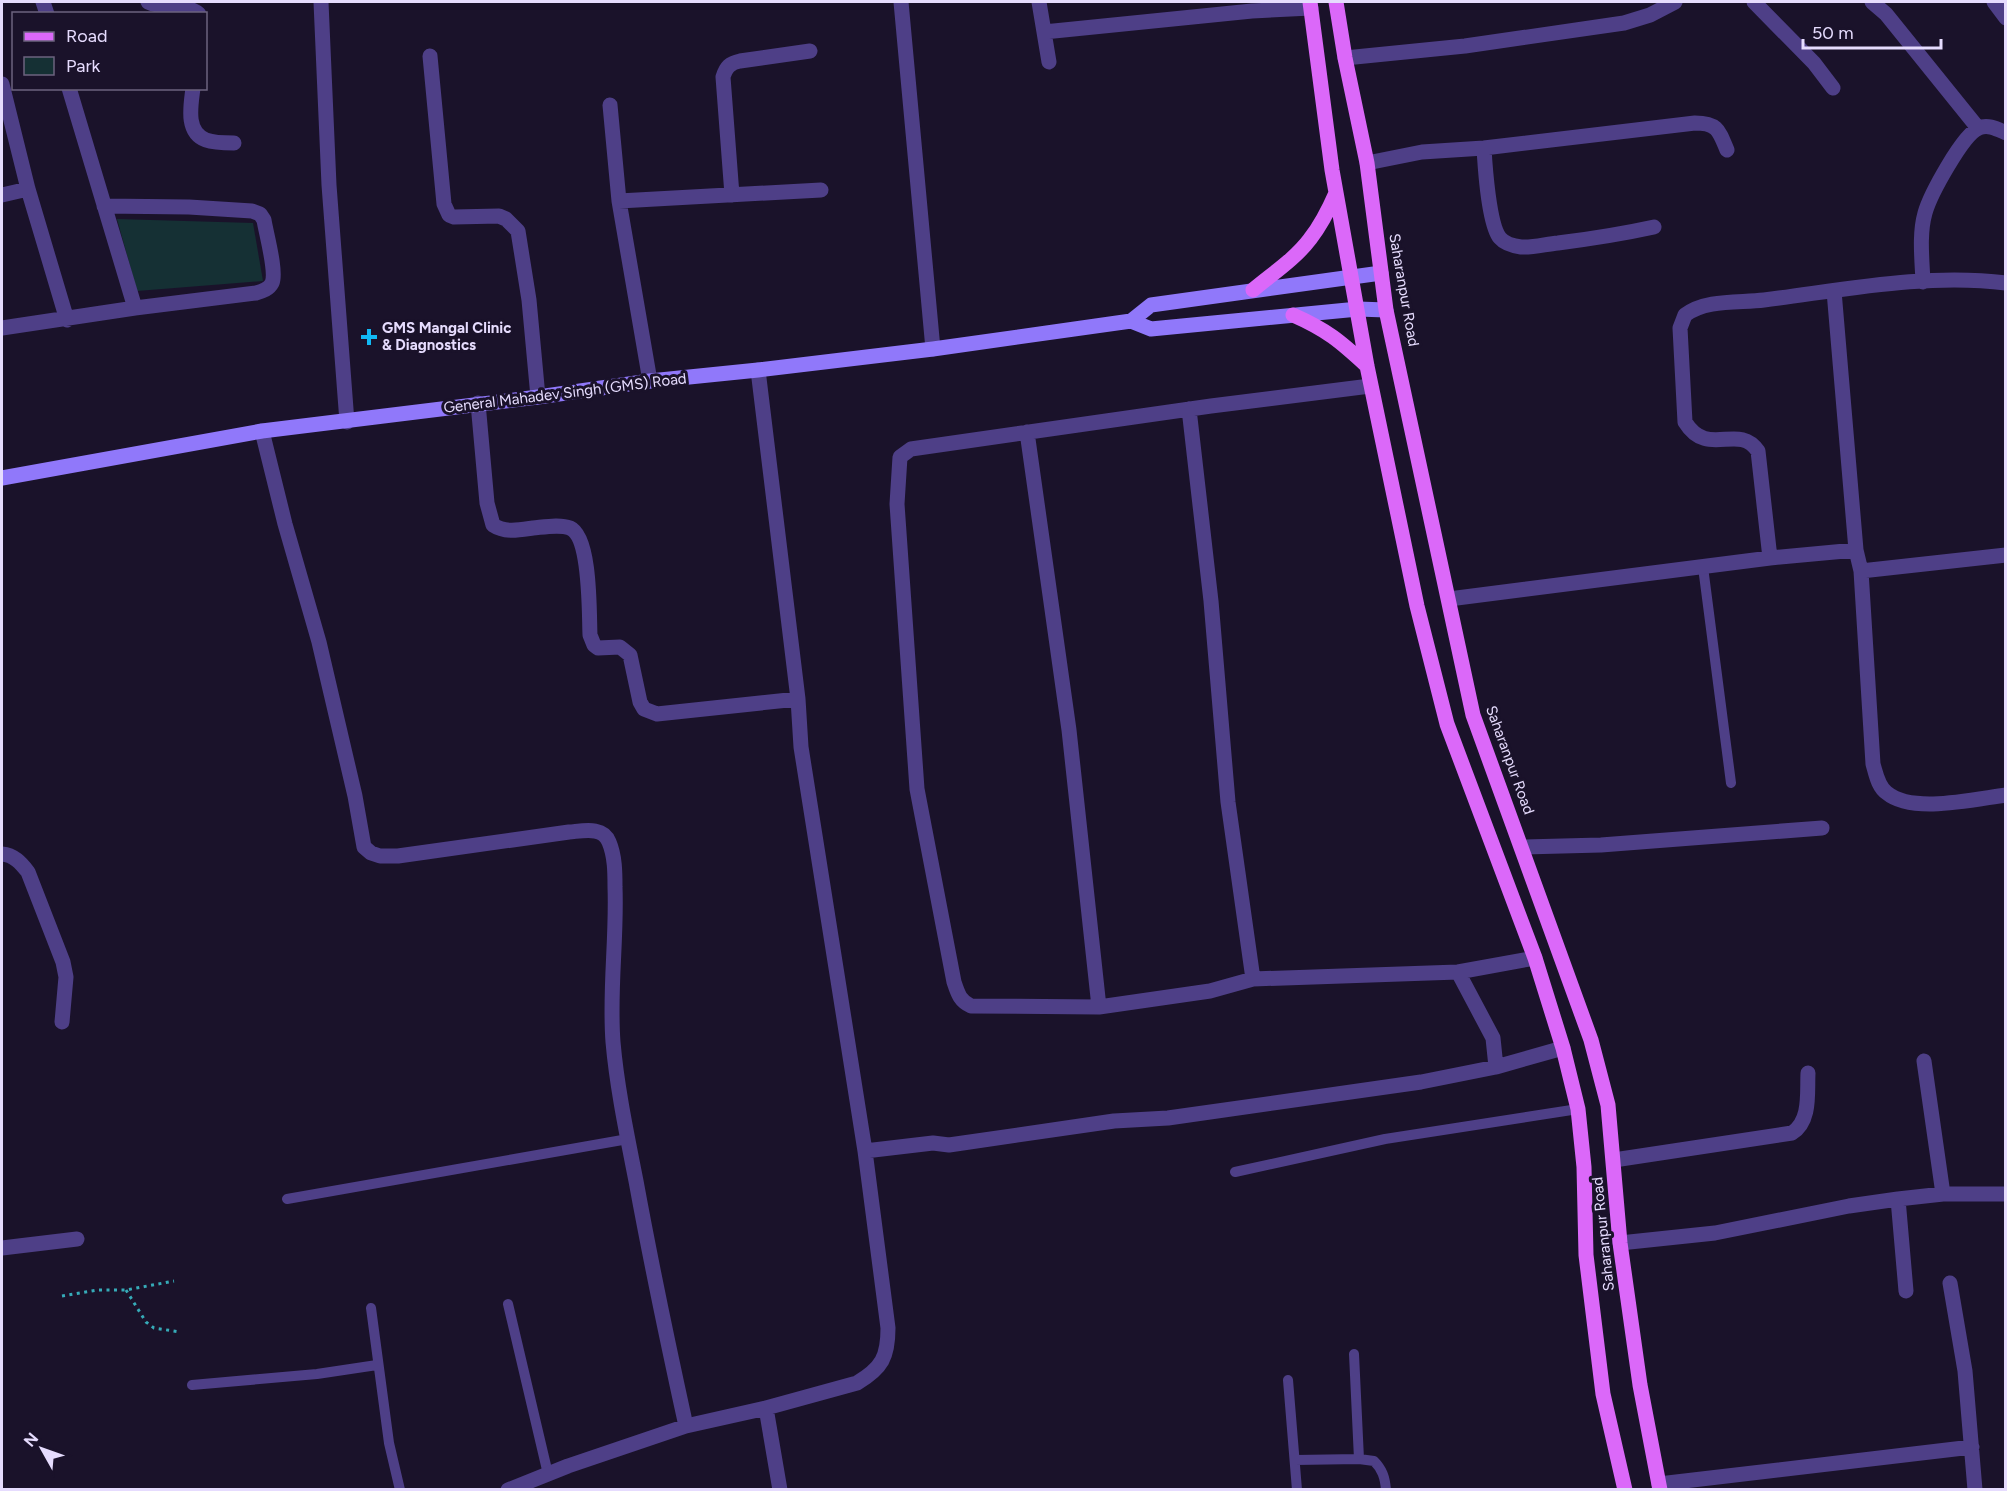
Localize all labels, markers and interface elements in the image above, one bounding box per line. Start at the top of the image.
legend [12,12,207,90]
scale bar [1803,12,1941,50]
text: 50 m [1812,22,1854,44]
text: Road [66,25,107,47]
text: Park [66,55,101,77]
street label: Saharanpur Road [1385,232,1423,348]
place label: GMS Mangal Clinic & Diagnostics [382,319,511,354]
marker: GMS Mangal Clinic & Diagnostics [360,328,378,346]
street label: General Mahadev Singh (GMS) Road [443,369,687,417]
street label: Saharanpur Road [1482,703,1538,817]
street label: Saharanpur Road [1588,1176,1618,1292]
north arrow [12,1419,72,1479]
text: N [20,1429,42,1451]

